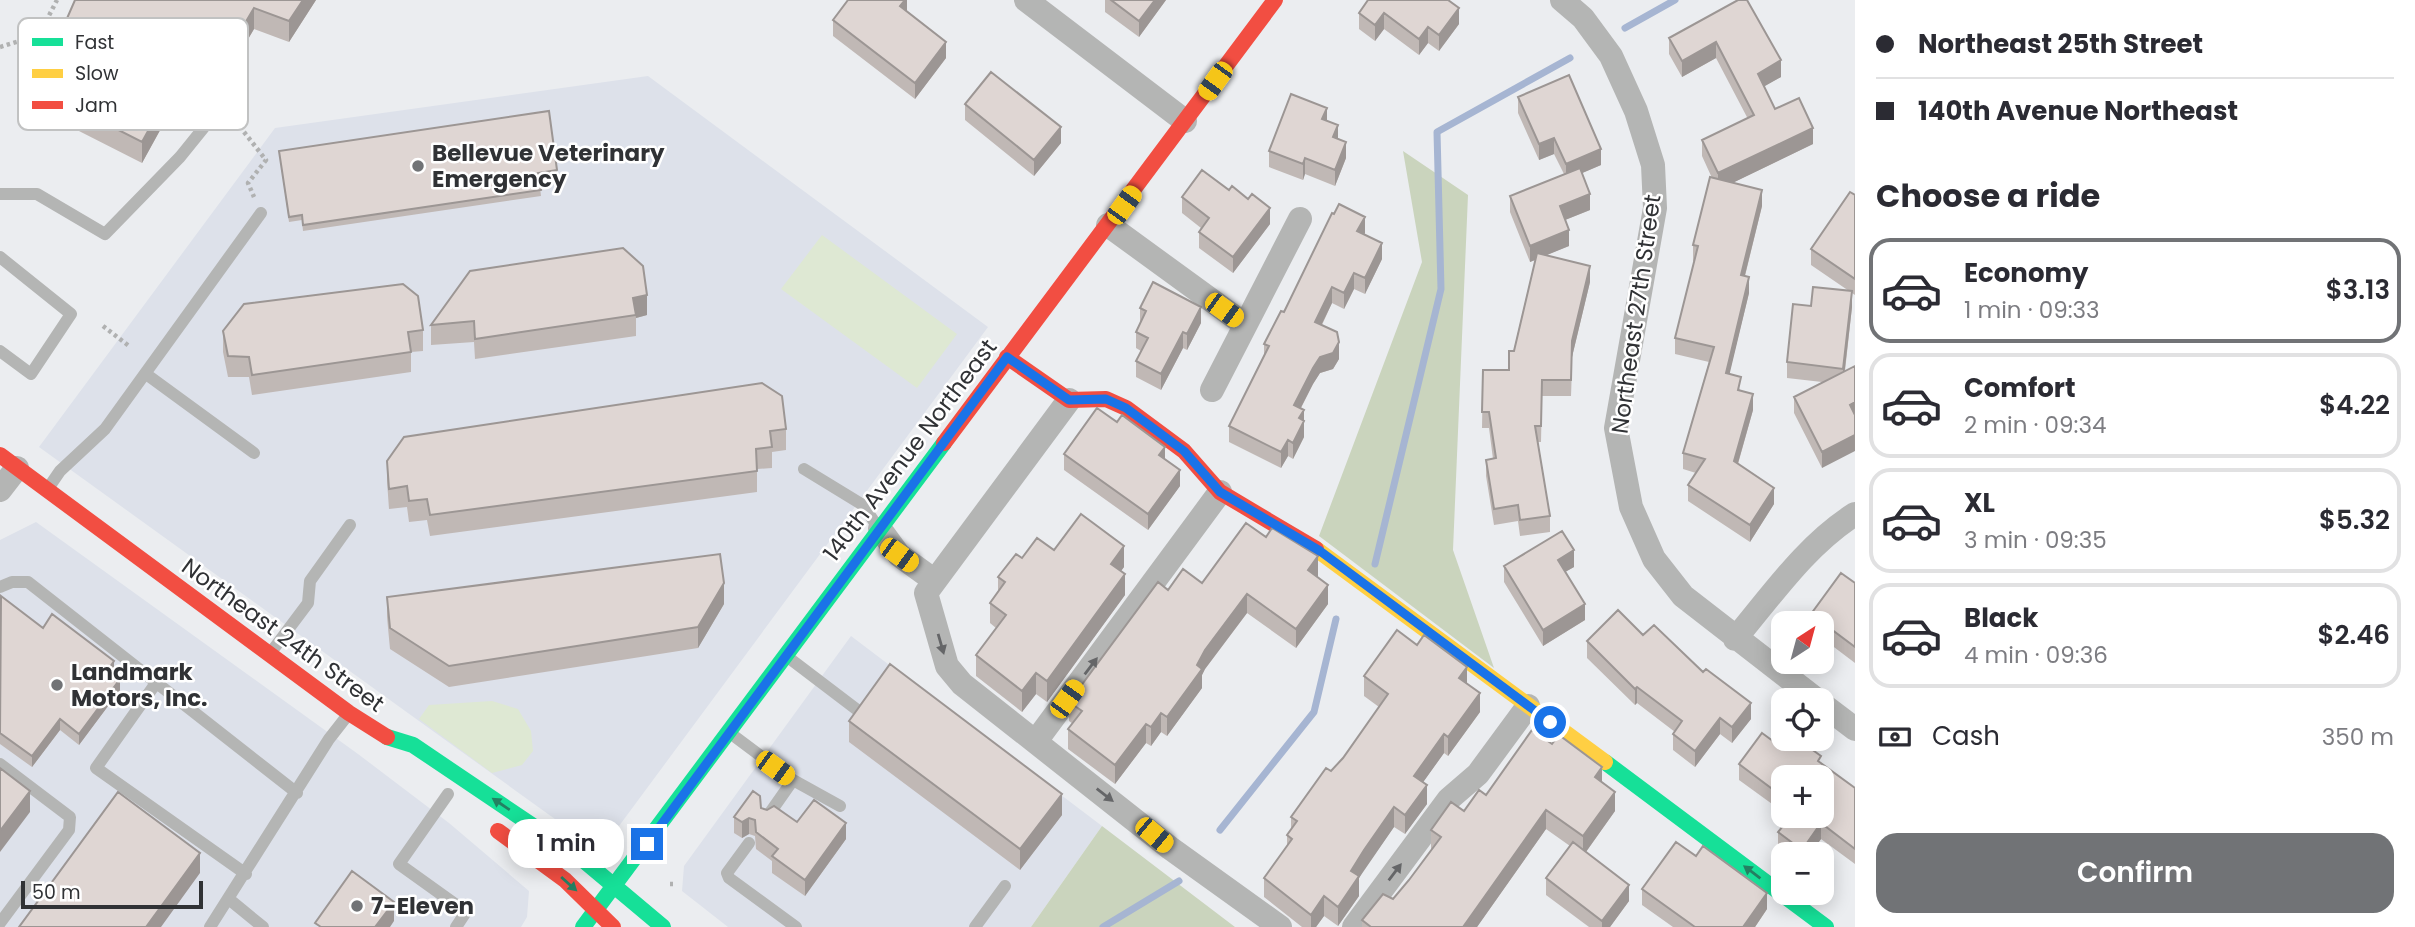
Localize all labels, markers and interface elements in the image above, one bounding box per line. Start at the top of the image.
legend [18,18,248,130]
text: Northeast 25th Street [1918,26,2203,62]
text: Fast [75,29,114,56]
car [1195,58,1236,104]
text: Slow [75,60,119,87]
text: Jam [75,92,117,119]
text: 140th Avenue Northeast [1918,93,2238,129]
place label: Bellevue Veterinary Emergency [432,137,665,195]
marker: Bellevue Veterinary Emergency [410,158,426,174]
text: Choose a ride [1876,173,2100,218]
car [1104,182,1145,228]
street label: Northeast 27th Street [1603,192,1669,436]
text: Economy [1964,255,2088,291]
icon: car [1880,259,1943,322]
text: $3.13 [2326,272,2390,308]
car [1201,289,1248,331]
text: 1 min · 09:33 [1964,294,2100,326]
street label: 140th Avenue Northeast [816,332,1004,568]
text: Comfort [1964,370,2076,406]
icon: car [1880,374,1943,437]
text: $4.22 [2319,387,2390,423]
text: 2 min · 09:34 [1964,409,2106,441]
text: XL [1964,485,1995,521]
icon: car [1880,489,1943,552]
text: $5.32 [2319,502,2390,538]
text: 3 min · 09:35 [1964,524,2107,556]
car [876,534,923,576]
street label: Northeast 24th Street [175,551,391,719]
text: Black [1964,600,2038,636]
icon: car [1880,604,1943,667]
north arrow [1771,611,1834,674]
map controls [1771,611,1834,905]
text: $2.46 [2317,617,2390,653]
one-way arrow [936,634,946,655]
text: 4 min · 09:36 [1964,639,2108,671]
place label: Landmark Motors, Inc. [71,656,208,714]
one-way arrow [1084,657,1098,675]
car [1047,676,1088,722]
marker: Landmark Motors, Inc. [49,677,65,693]
button: locate [1771,688,1834,751]
route start [1534,706,1566,738]
icon: cash [1876,718,1914,756]
text: Cash [1932,718,2000,754]
text: 350 m [2322,721,2394,753]
car [752,747,799,789]
button: + [1771,765,1834,828]
one-way arrow [1096,788,1114,803]
one-way arrow [491,798,510,811]
car [1132,813,1177,857]
callout: 1 min [507,820,622,868]
text: 1 min [536,827,596,859]
route end [631,828,663,860]
button: Confirm [1876,833,2394,913]
button: − [1771,842,1834,905]
one-way arrow [1388,863,1402,881]
one-way arrow [1743,864,1761,879]
one-way arrow [560,876,578,892]
scale bar [21,878,203,910]
text: 50 m [32,879,81,906]
place label: 7-Eleven [371,890,474,922]
marker: 7-Eleven [349,898,365,914]

